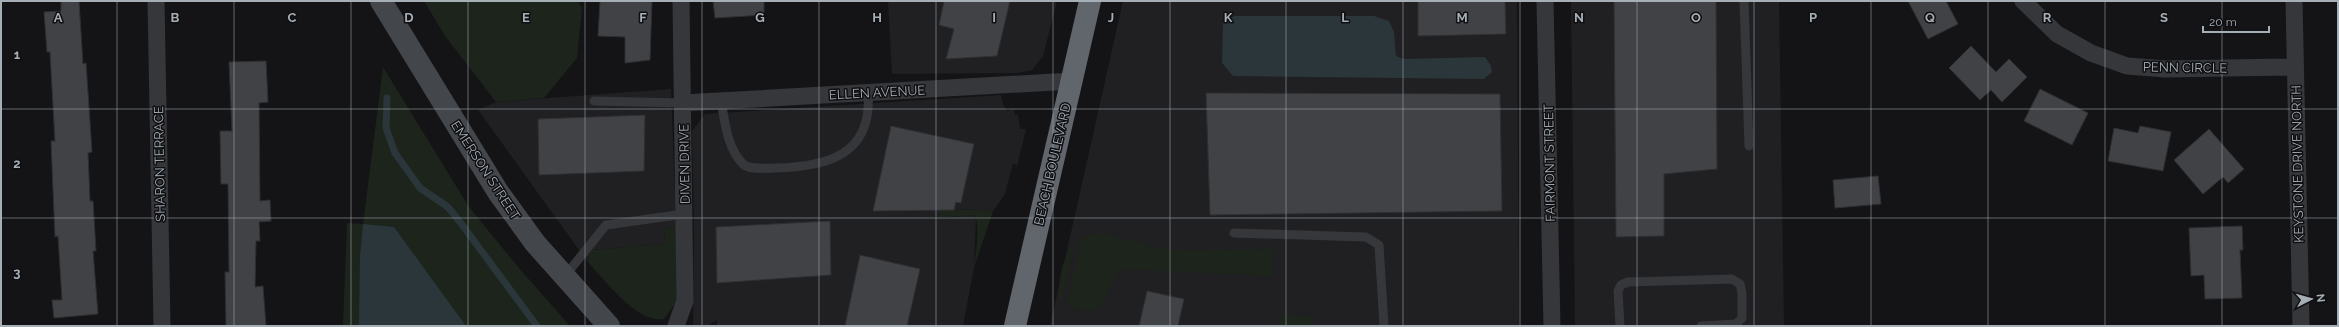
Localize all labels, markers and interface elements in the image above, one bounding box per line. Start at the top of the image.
scale bar [2203,8,2269,34]
text: A [54,10,63,25]
text: B [171,10,180,25]
text: C [288,10,297,25]
text: D [404,10,414,25]
text: E [522,10,530,25]
text: F [639,10,647,25]
text: G [755,10,765,25]
text: H [872,10,882,25]
text: I [992,10,996,25]
text: J [1108,10,1114,25]
text: K [1224,10,1233,25]
text: L [1341,10,1349,25]
text: M [1456,10,1468,25]
text: N [1574,10,1584,25]
text: O [1691,10,1701,25]
text: P [1809,10,1817,25]
text: Q [1925,10,1935,25]
text: R [2043,10,2052,25]
text: S [2160,10,2168,25]
text: 20 m [2209,15,2237,29]
text: 1 [14,47,21,62]
street label: PENN CIRCLE [2143,59,2227,76]
street label: ELLEN AVENUE [828,82,926,103]
street label: KEYSTONE DRIVE NORTH [2289,85,2306,243]
street label: BEACH BOULEVARD [1031,101,1074,227]
street label: FAIRMONT STREET [1541,104,1558,222]
street label: SHARON TERRACE [151,106,168,222]
street label: EMERSON STREET [448,118,523,223]
street label: DIVEN DRIVE [676,124,693,204]
text: 2 [13,156,21,171]
text: 3 [13,265,21,280]
north arrow [2291,279,2331,319]
text: N [2314,293,2327,303]

